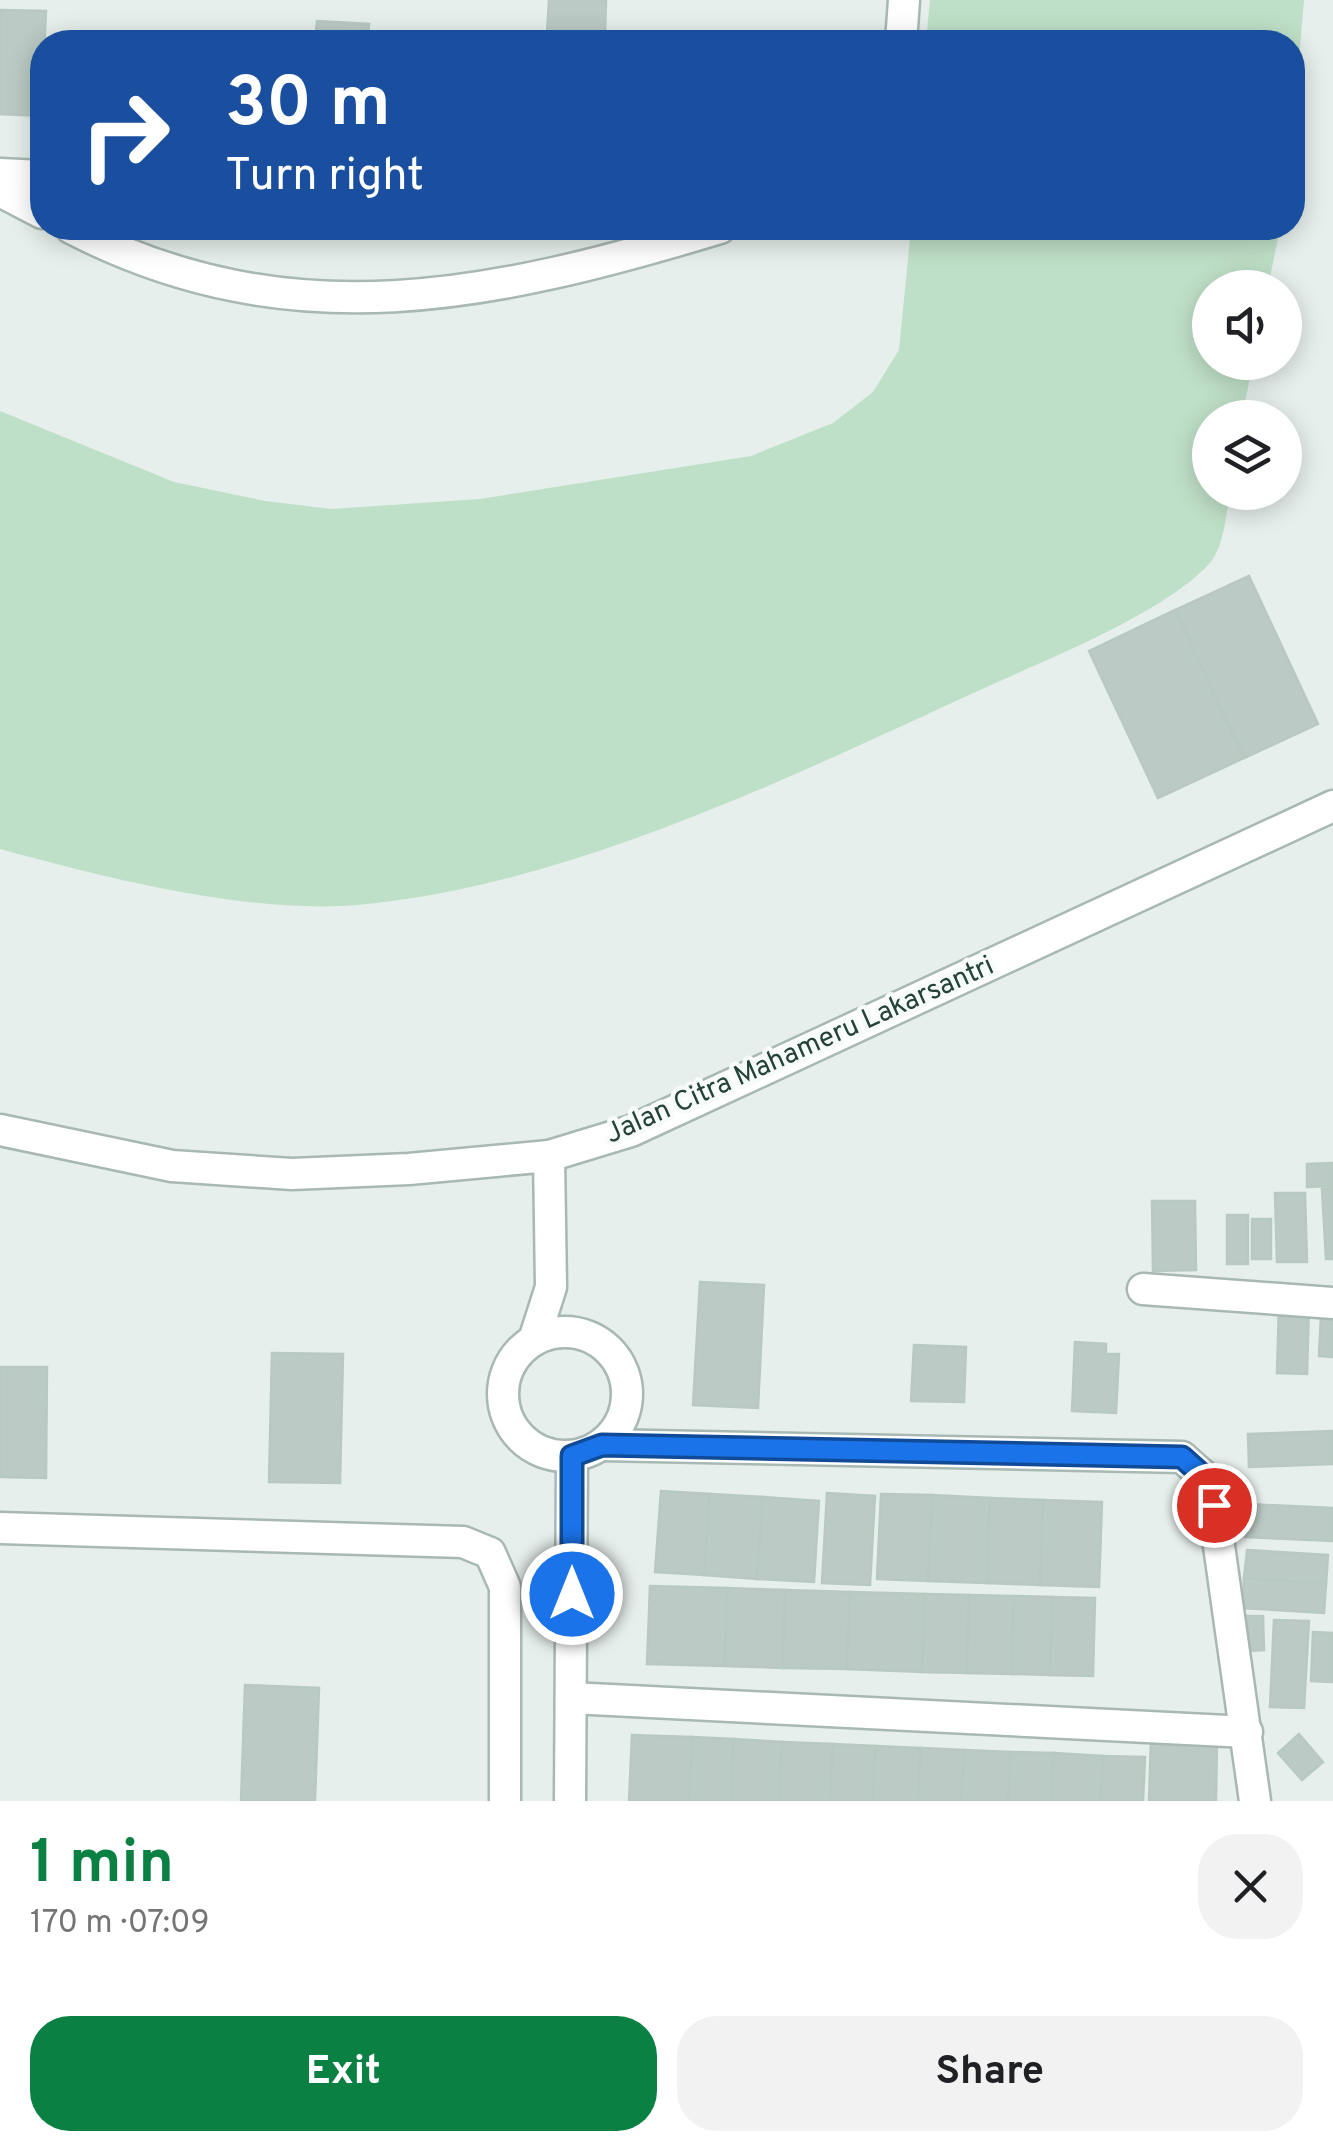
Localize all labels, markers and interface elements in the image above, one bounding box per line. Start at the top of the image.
text: 30 m [225,62,391,151]
icon: right [60,70,190,200]
text: Turn right [225,149,424,206]
map controls [1192,270,1302,510]
button: sound [1192,270,1302,380]
button: layers [1192,400,1302,510]
street label: Jalan Citra Mahameru Lakarsantri [600,949,1000,1153]
pin [1172,1463,1257,1548]
icon: arrive [1187,1478,1242,1533]
position arrow [520,1542,624,1646]
text: 1 min [30,1828,174,1904]
button: close [1198,1834,1303,1939]
text: 170 m · 07:09 [30,1904,210,1944]
button: Exit [30,2016,657,2131]
button: Share [677,2016,1303,2131]

